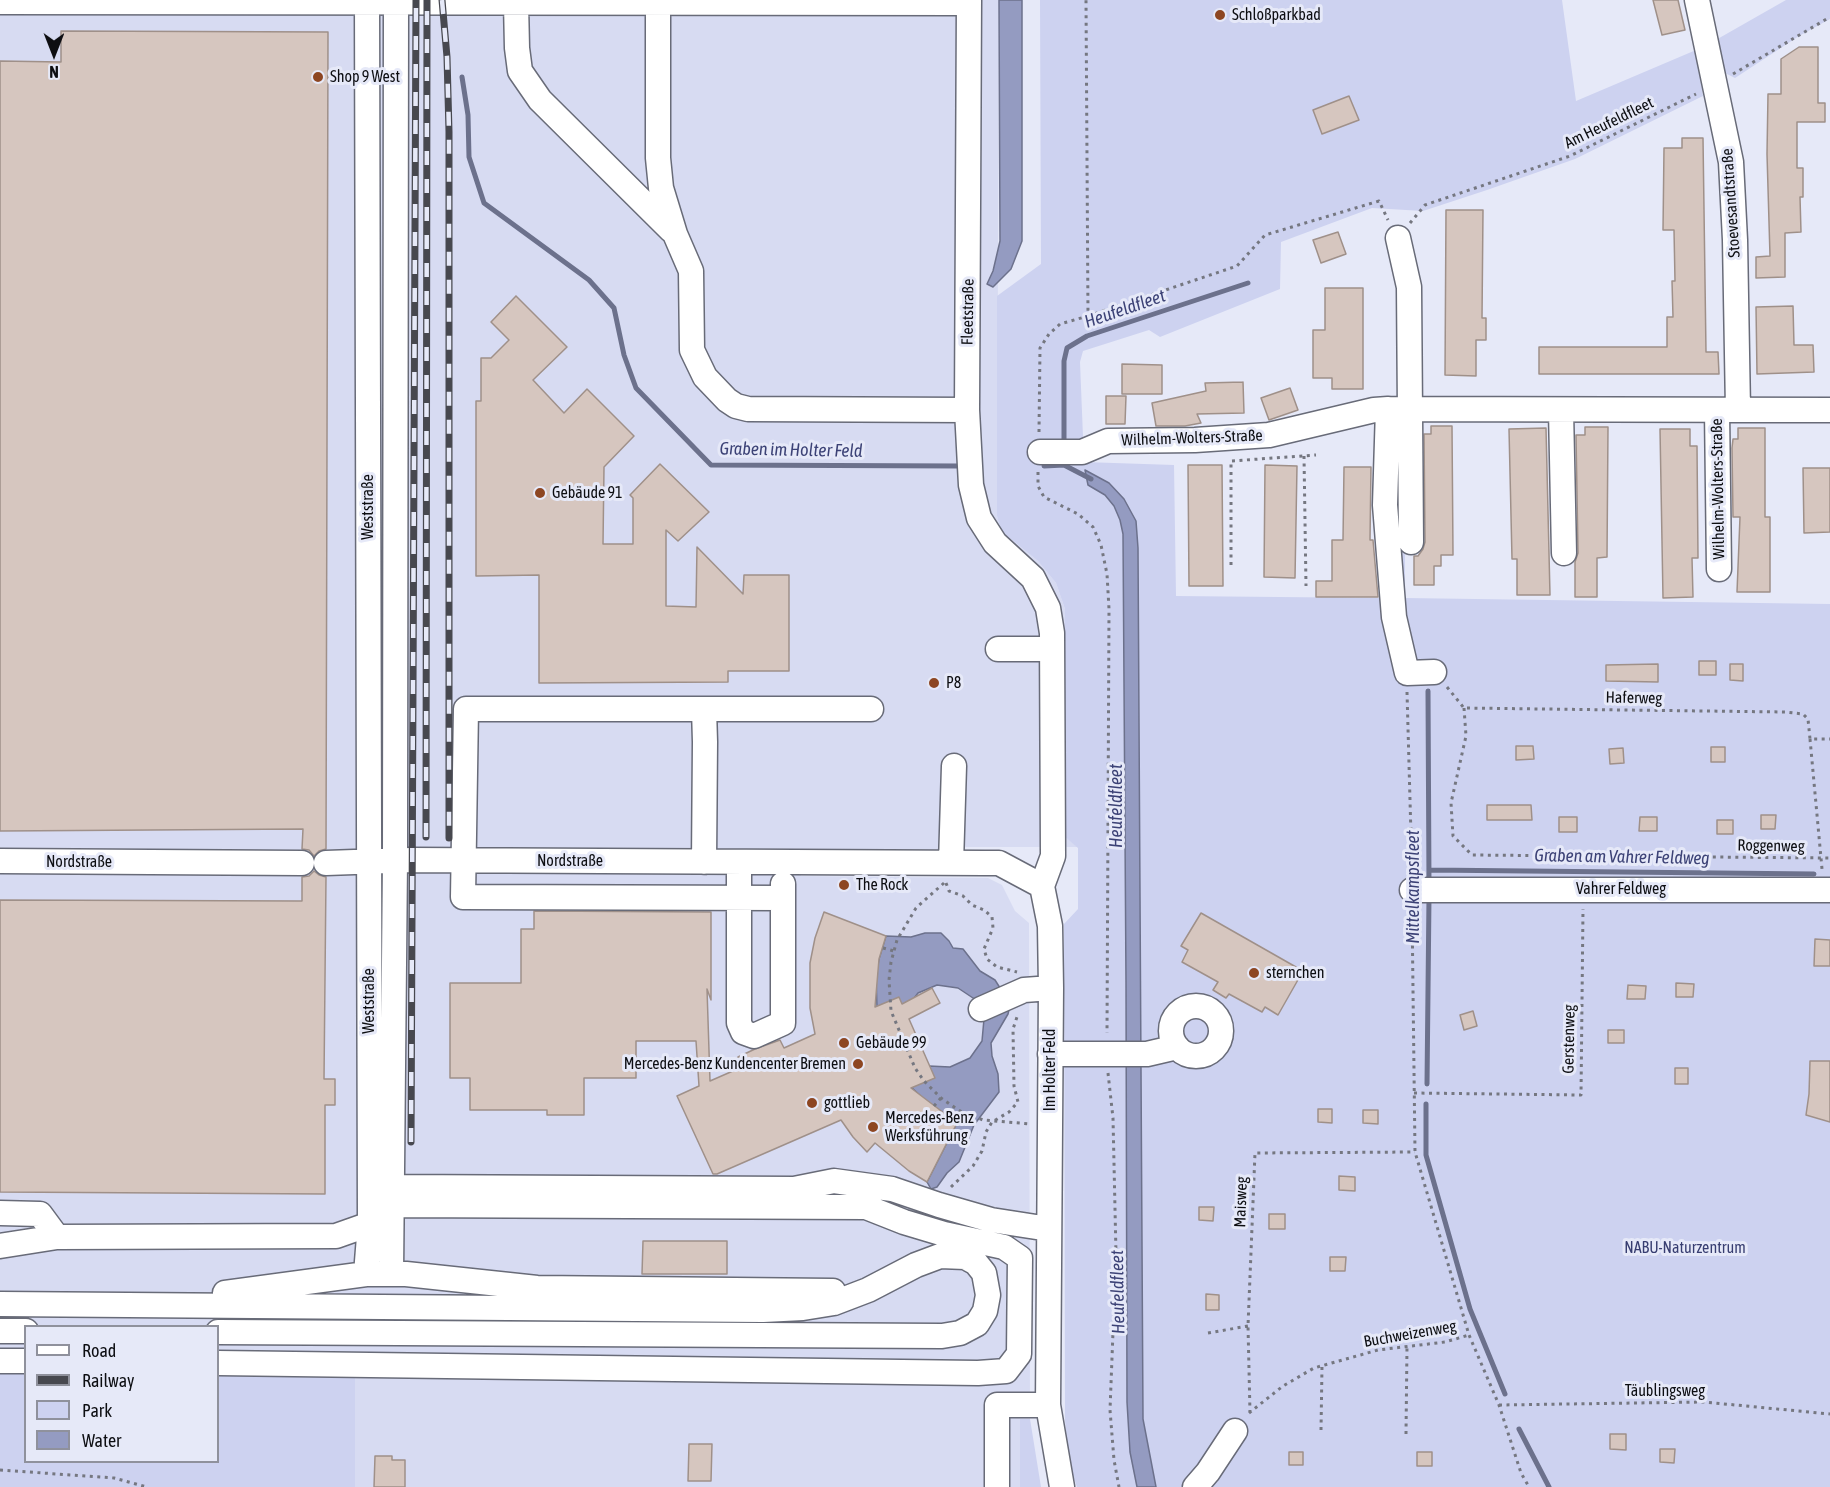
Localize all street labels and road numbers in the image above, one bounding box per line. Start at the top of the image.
street label: Am Heufeldfleet [1561,93,1657,153]
street label: Stoevesandtstraße [1718,148,1744,258]
street label: Fleetstraße [958,279,978,345]
street label: Wilhelm-Wolters-Straße [1707,418,1729,560]
street label: Wilhelm-Wolters-Straße [1121,426,1263,450]
street label: Weststraße [358,474,378,540]
street label: Haferweg [1606,688,1662,708]
street label: Roggenweg [1737,836,1805,856]
street label: Nordstraße [537,851,603,871]
street label: Nordstraße [46,852,112,872]
street label: Vahrer Feldweg [1576,879,1666,899]
street label: Weststraße [359,968,379,1034]
street label: Gerstenweg [1559,1004,1579,1074]
street label: Im Holter Feld [1040,1029,1060,1111]
street label: Maisweg [1231,1176,1251,1228]
street label: Buchweizenweg [1362,1316,1458,1352]
street label: Täublingsweg [1625,1381,1705,1401]

